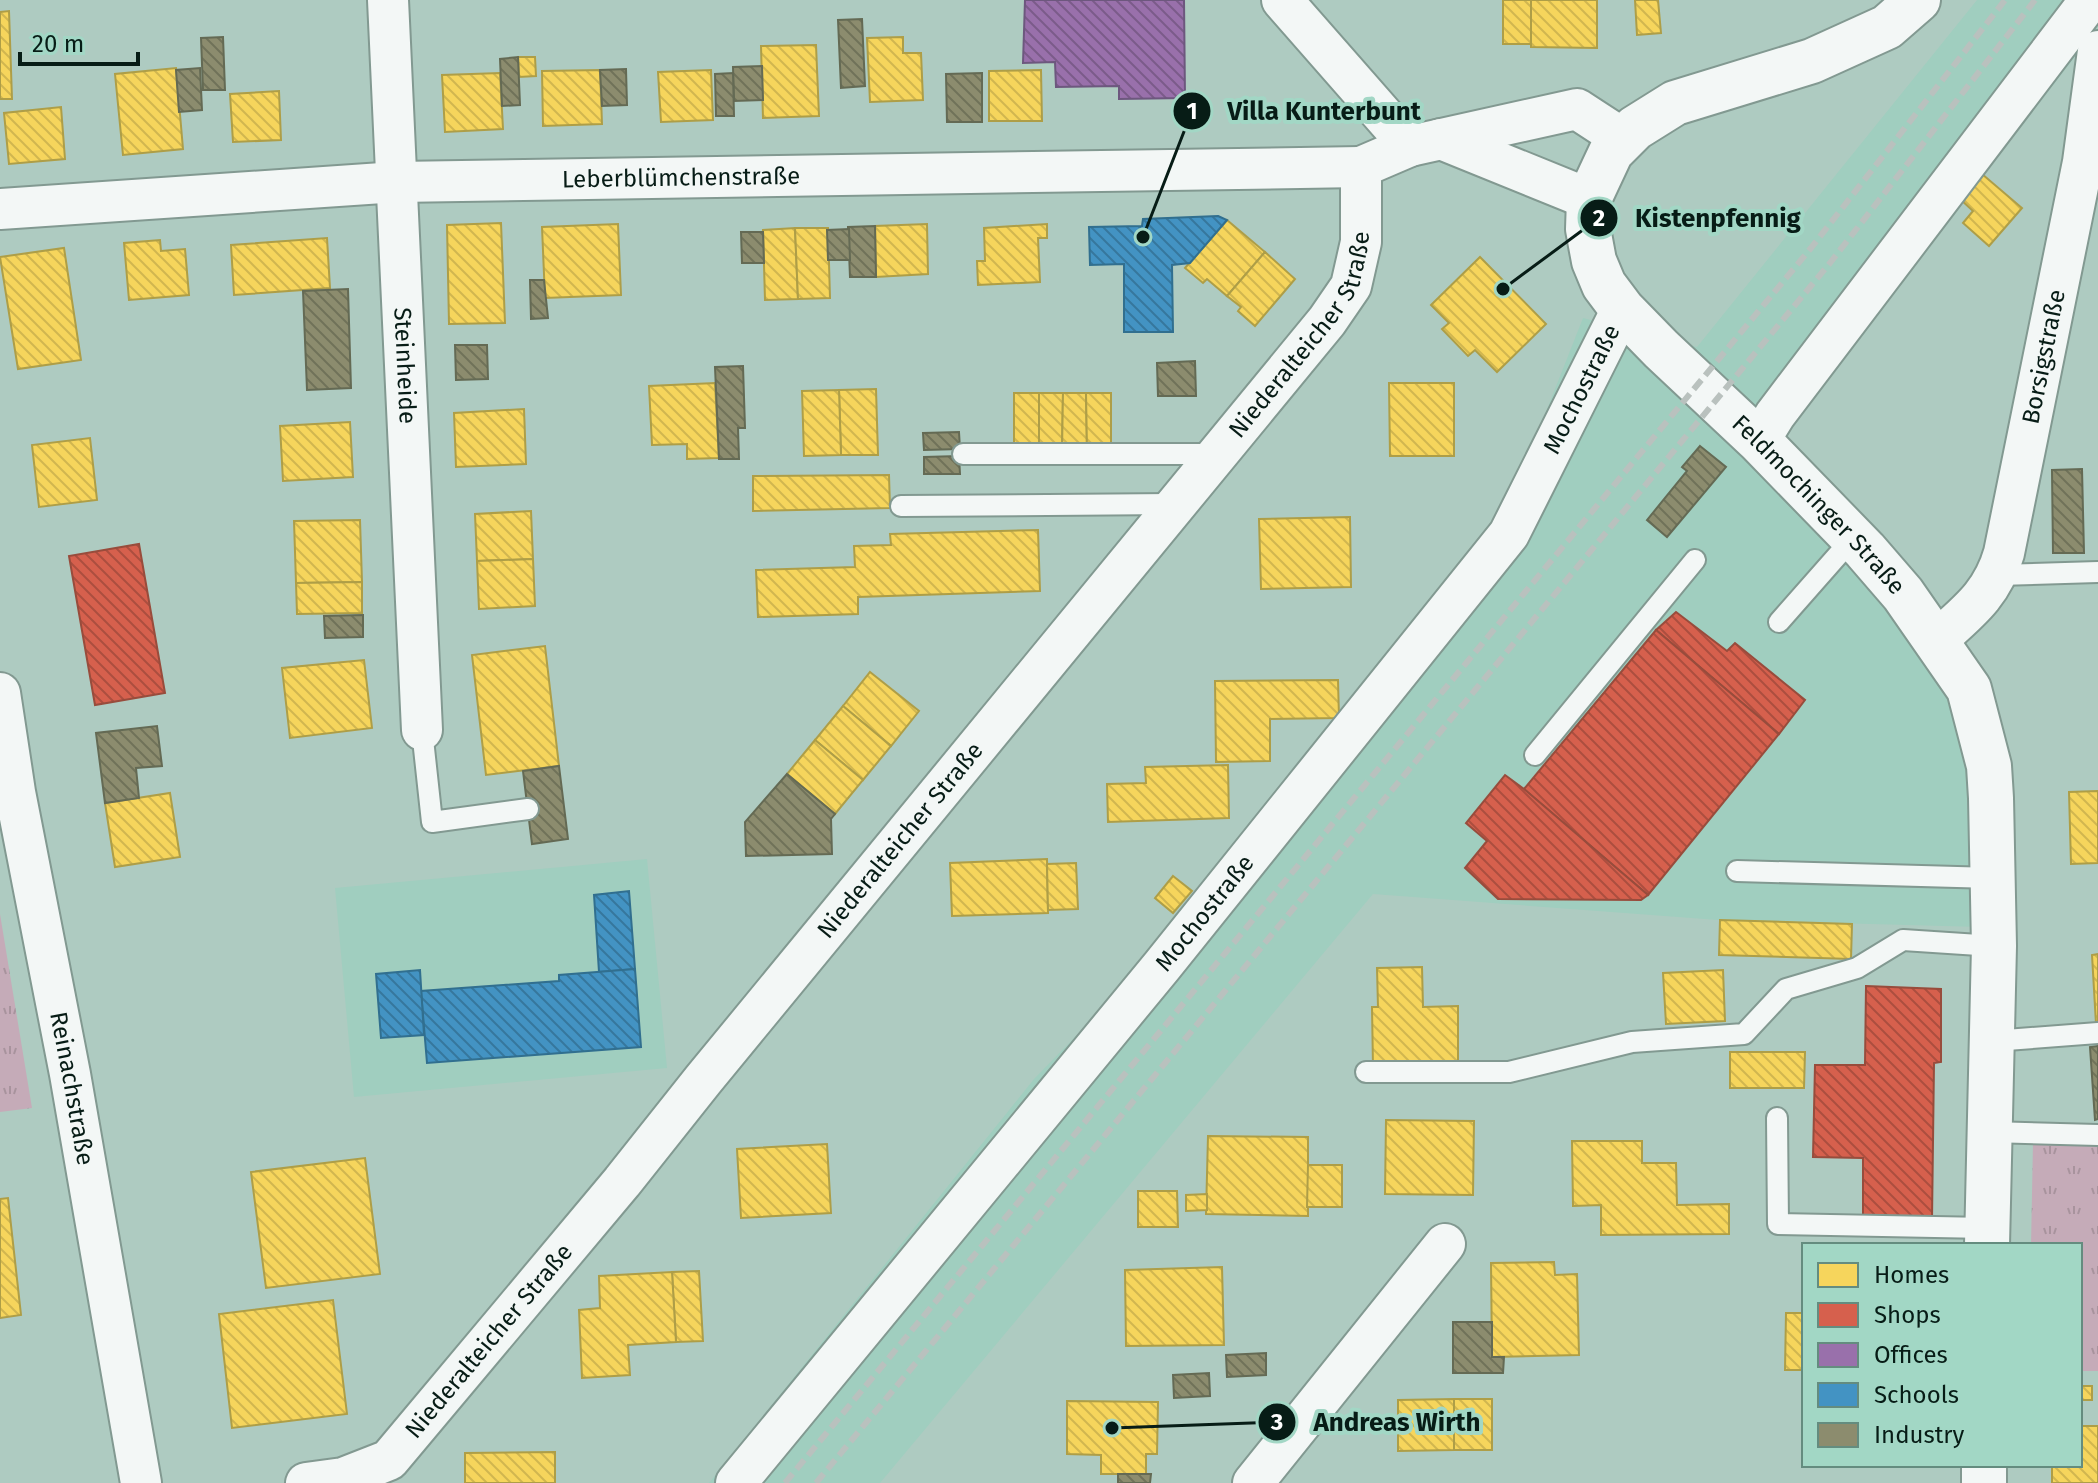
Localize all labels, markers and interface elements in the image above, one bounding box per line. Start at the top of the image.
scale bar [20,16,138,66]
text: 20 m [32,30,84,58]
callout: Villa Kunterbunt [1172,86,1437,136]
text: Villa Kunterbunt [1226,96,1422,127]
text: 1 [1186,97,1198,125]
street label: Leberblümchenstraße [562,162,800,193]
callout: Kistenpfennig [1579,193,1817,243]
text: Kistenpfennig [1635,203,1802,234]
text: 2 [1593,204,1605,232]
street label: Niederalteicher Straße [1223,231,1375,443]
street label: Borsigstraße [2016,287,2071,426]
street label: Steinheide [388,307,422,425]
street label: Mochostraße [1538,320,1626,459]
street label: Feldmochinger Straße [1726,409,1911,600]
street label: Niederalteicher Straße [811,737,989,944]
street label: Mochostraße [1150,849,1260,977]
street label: Reinachstraße [44,1009,100,1167]
street label: Niederalteicher Straße [399,1238,578,1444]
legend [1802,1243,2082,1467]
text: Homes [1874,1261,1949,1289]
text: Shops [1874,1301,1941,1329]
text: Offices [1874,1341,1948,1369]
text: Schools [1874,1381,1959,1409]
callout: Andreas Wirth [1257,1397,1496,1447]
text: Andreas Wirth [1312,1407,1481,1438]
text: 3 [1270,1408,1283,1436]
text: Industry [1874,1421,1965,1449]

